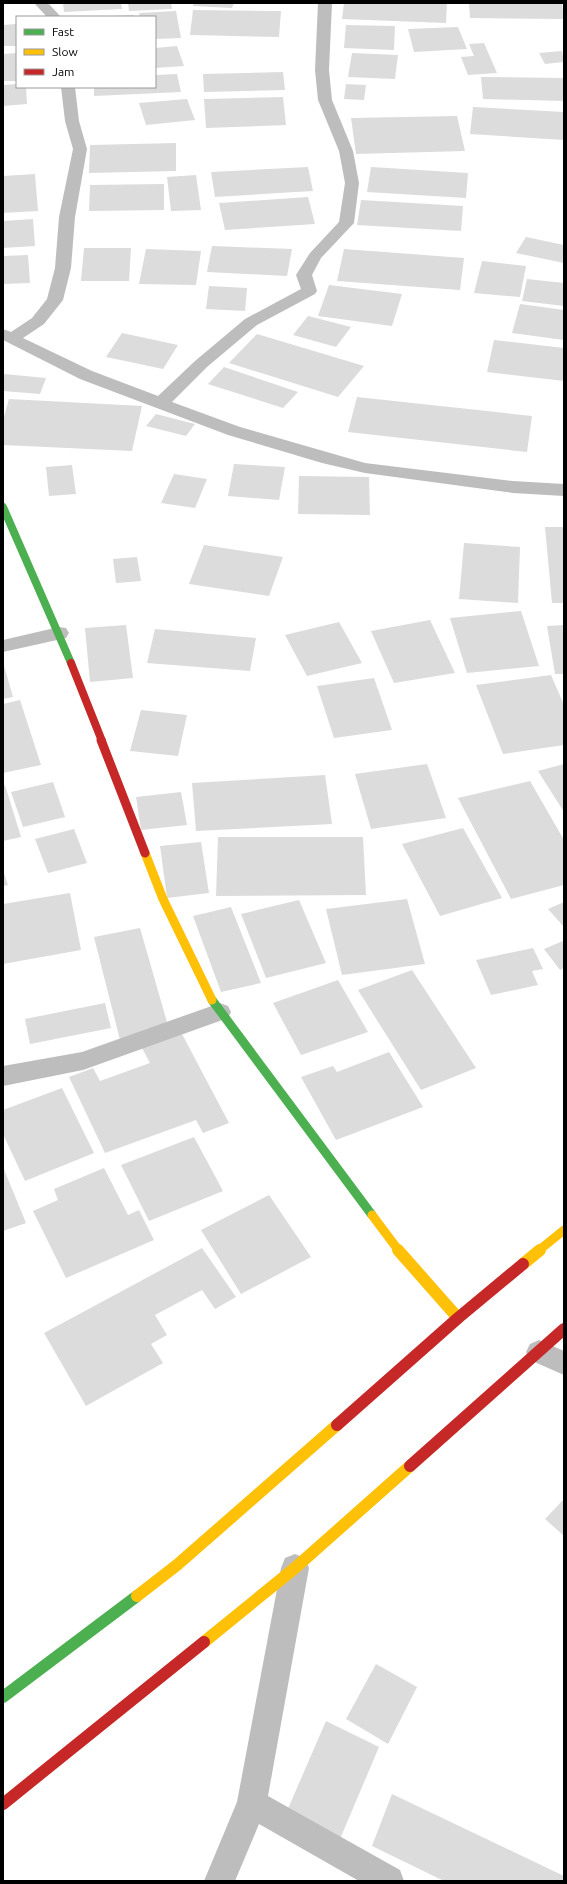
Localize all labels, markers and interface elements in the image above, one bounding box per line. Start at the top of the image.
legend [16,16,156,88]
text: Fast [52,25,74,38]
text: Slow [52,45,78,58]
text: Jam [52,65,74,78]

